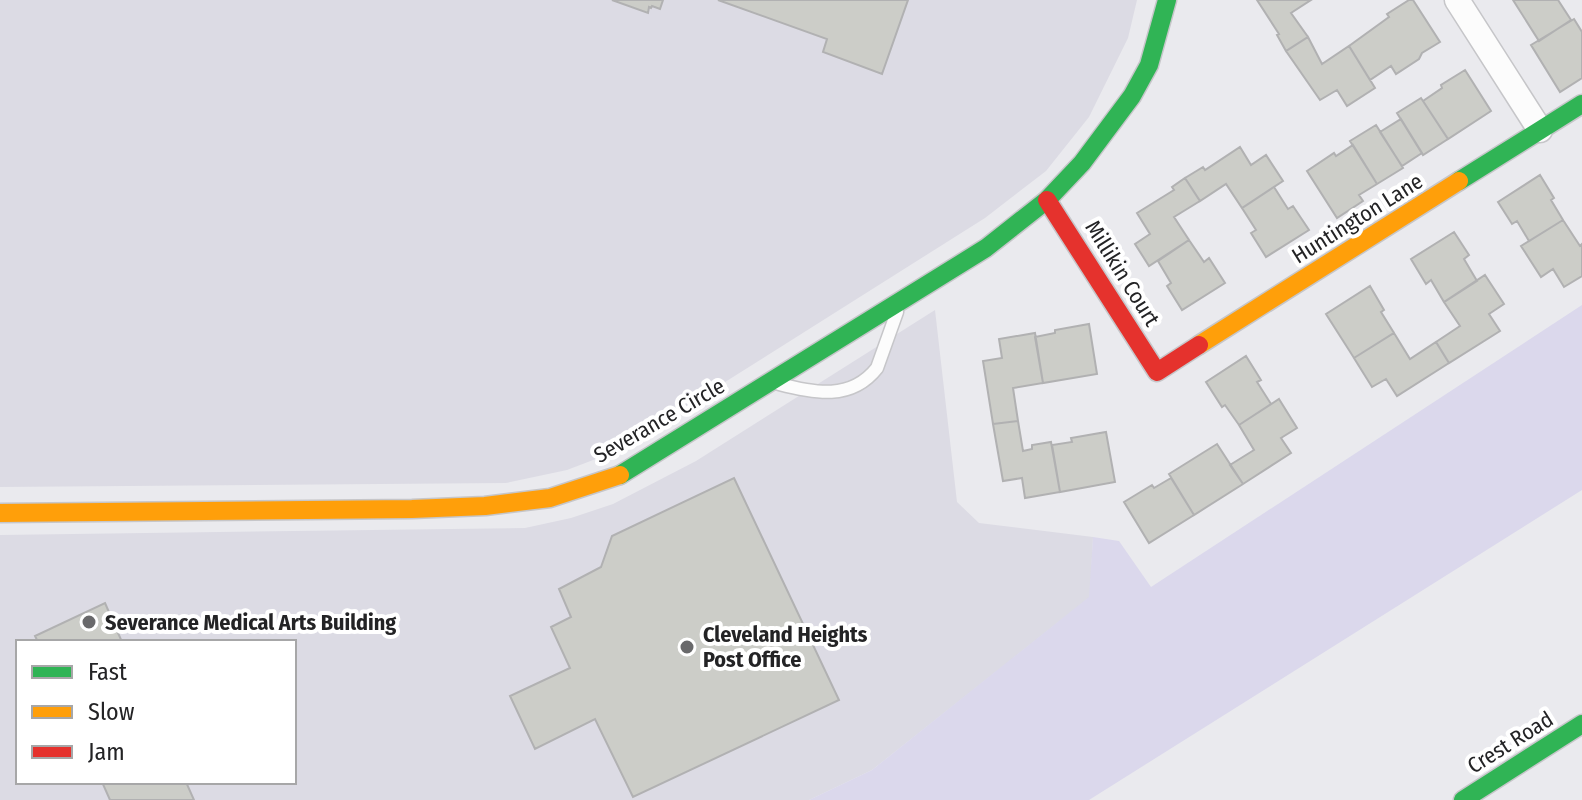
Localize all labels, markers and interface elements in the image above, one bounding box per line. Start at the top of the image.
street label: Huntington Lane [1287,167,1428,269]
street label: Millikin Court [1079,215,1166,332]
street label: Severance Circle [589,372,729,469]
place label: Severance Medical Arts Building [105,609,396,636]
marker: Severance Medical Arts Building [80,613,98,631]
place label: Cleveland Heights Post Office [703,621,868,673]
marker: Cleveland Heights Post Office [678,638,696,656]
legend [16,640,296,784]
text: Fast [88,658,127,686]
text: Slow [88,698,135,726]
street label: Crest Road [1462,706,1558,779]
text: Jam [88,738,125,766]

